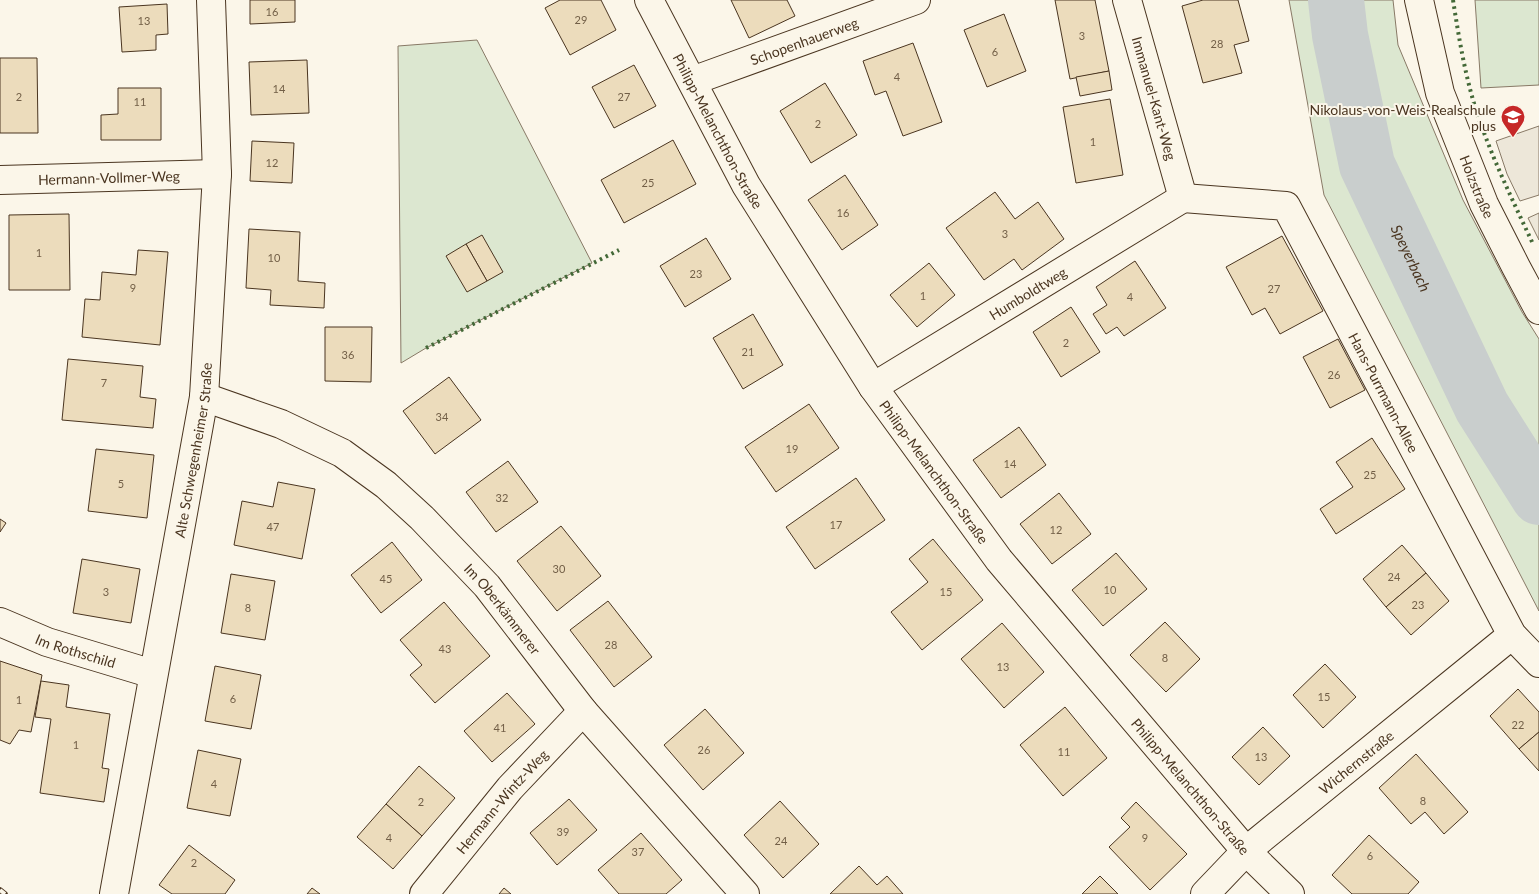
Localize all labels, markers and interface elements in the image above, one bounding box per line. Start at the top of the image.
house number: 16 [266,5,278,18]
house number: 29 [575,13,587,26]
street label: Schopenhauerweg [748,13,860,68]
house number: 13 [138,14,150,27]
house number: 3 [1079,29,1085,42]
street label: Immanuel-Kant-Weg [1129,34,1180,162]
house number: 28 [1211,37,1223,50]
house number: 6 [992,45,998,58]
street label: Philipp-Melanchthon-Straße [670,50,767,211]
house number: 4 [894,70,901,83]
house number: 14 [273,82,286,95]
house number: 2 [16,90,22,103]
house number: 27 [618,90,630,103]
house number: 11 [134,95,146,108]
place label: Nikolaus-von-Weis-Realschule plus [1310,101,1496,134]
school or university icon: Nikolaus-von-Weis-Realschule plus [1500,104,1526,138]
house number: 2 [815,117,821,130]
house number: 1 [1090,135,1096,148]
street label: Holzstraße [1457,152,1498,221]
house number: 12 [266,156,278,169]
street label: Hermann-Vollmer-Weg [38,167,180,187]
house number: 25 [642,176,654,189]
house number: 16 [837,206,849,219]
water label: Speyerbach [1388,222,1435,295]
house number: 3 [1002,227,1008,240]
house number: 1 [36,246,42,259]
house number: 10 [268,251,281,264]
street label: Humboldtweg [986,263,1069,323]
house number: 23 [690,267,702,280]
house number: 9 [130,281,136,294]
house number: 27 [1268,282,1280,295]
house number: 1 [920,289,926,302]
house number: 4 [1127,290,1134,303]
street label: Hans-Purrmann-Allee [1346,330,1423,455]
house number: 2 [1063,336,1069,349]
house number: 21 [742,345,754,358]
house number: 36 [342,348,354,361]
street label: Alte Schwegenheimer Straße [170,362,214,539]
house number: 26 [1328,368,1340,381]
house number: 7 [101,376,107,389]
street label: Philipp-Melanchthon-Straße [877,396,992,547]
house number: 34 [436,410,449,423]
house number: 19 [786,442,798,455]
house number: 14 [1004,457,1017,470]
house number: 25 [1364,468,1376,481]
house number: 5 [118,477,124,490]
house number: 32 [496,491,508,504]
house number: 17 [830,518,842,531]
house number: 47 [267,520,279,533]
house number: 12 [1050,523,1062,536]
street label: Im Oberkämmerer [461,559,545,658]
house number: 30 [553,562,566,575]
house number: 24 [1388,570,1401,583]
house number: 45 [380,572,392,585]
house number: 10 [1104,583,1117,596]
house number: 3 [103,585,109,598]
house number: 15 [940,585,952,598]
house number: 23 [1412,598,1424,611]
house number: 8 [245,601,251,614]
street label: Im Rothschild [33,630,118,671]
house number: 28 [605,638,617,651]
house number: 43 [439,642,451,655]
house number: 8 [1162,651,1168,664]
house number: 13 [997,660,1009,673]
house number: 15 [1318,690,1330,703]
house number: 6 [230,692,236,705]
house number: 1 [16,693,22,706]
street label: Philipp-Melanchthon-Straße [1128,714,1253,858]
house number: 22 [1512,718,1524,731]
house number: 41 [494,721,506,734]
street label: Wichernstraße [1315,726,1397,797]
house number: 1 [73,738,79,751]
house number: 26 [698,743,710,756]
street label: Hermann-Wintz-Weg [452,745,551,857]
house number: 11 [1058,745,1070,758]
house number: 13 [1255,750,1267,763]
house number: 4 [211,777,218,790]
house number: 8 [1420,794,1426,807]
house number: 2 [418,795,424,808]
house number: 39 [557,825,569,838]
house number: 4 [386,831,393,844]
house number: 9 [1142,831,1148,844]
house number: 24 [775,834,788,847]
house number: 37 [632,845,644,858]
house number: 6 [1367,849,1373,862]
house number: 2 [191,856,197,869]

